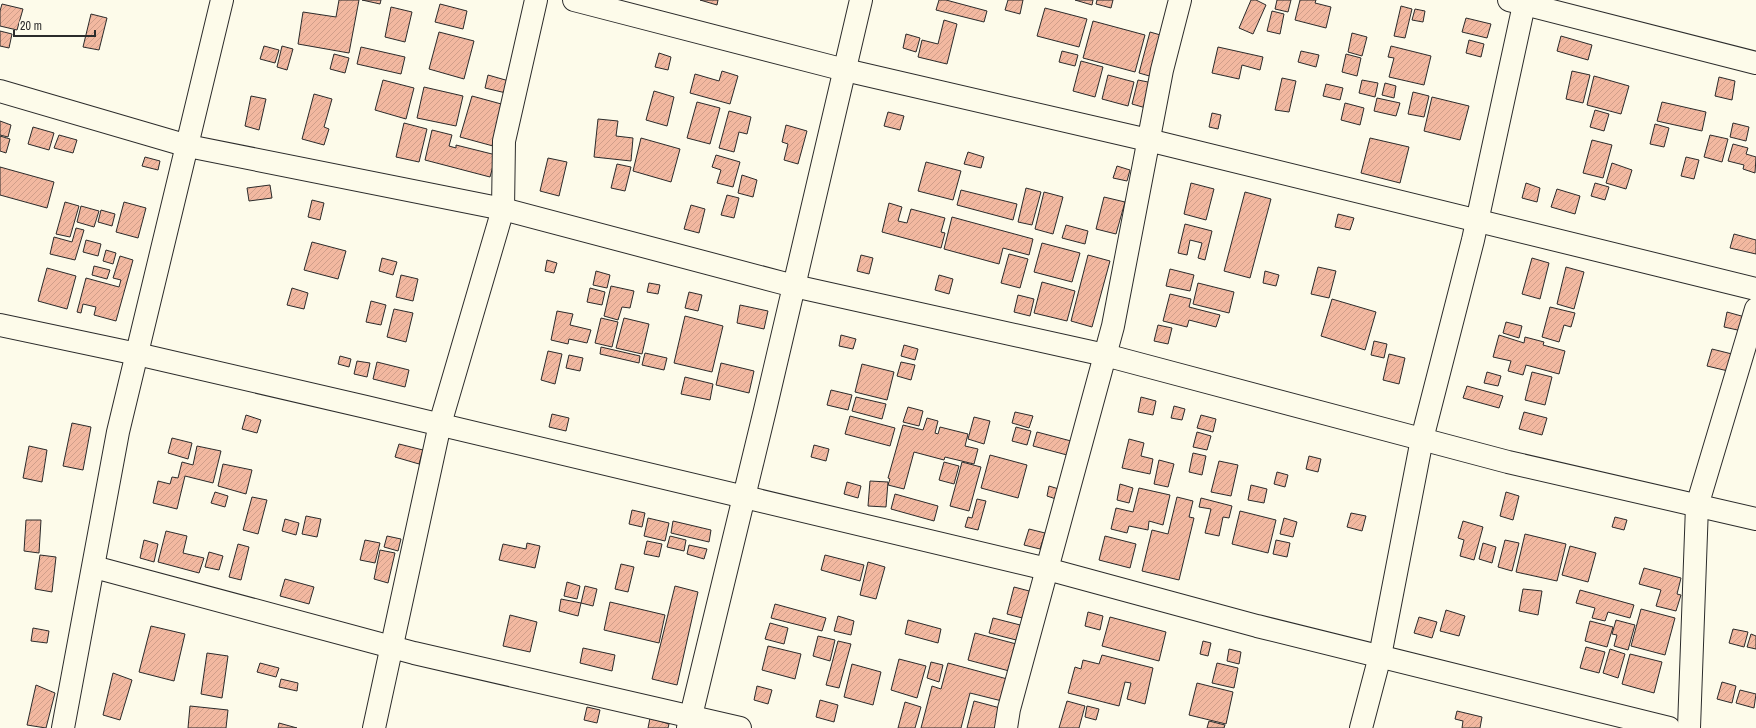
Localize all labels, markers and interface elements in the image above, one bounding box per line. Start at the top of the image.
scale bar [14,12,95,38]
text: 20 m [20,18,42,34]

